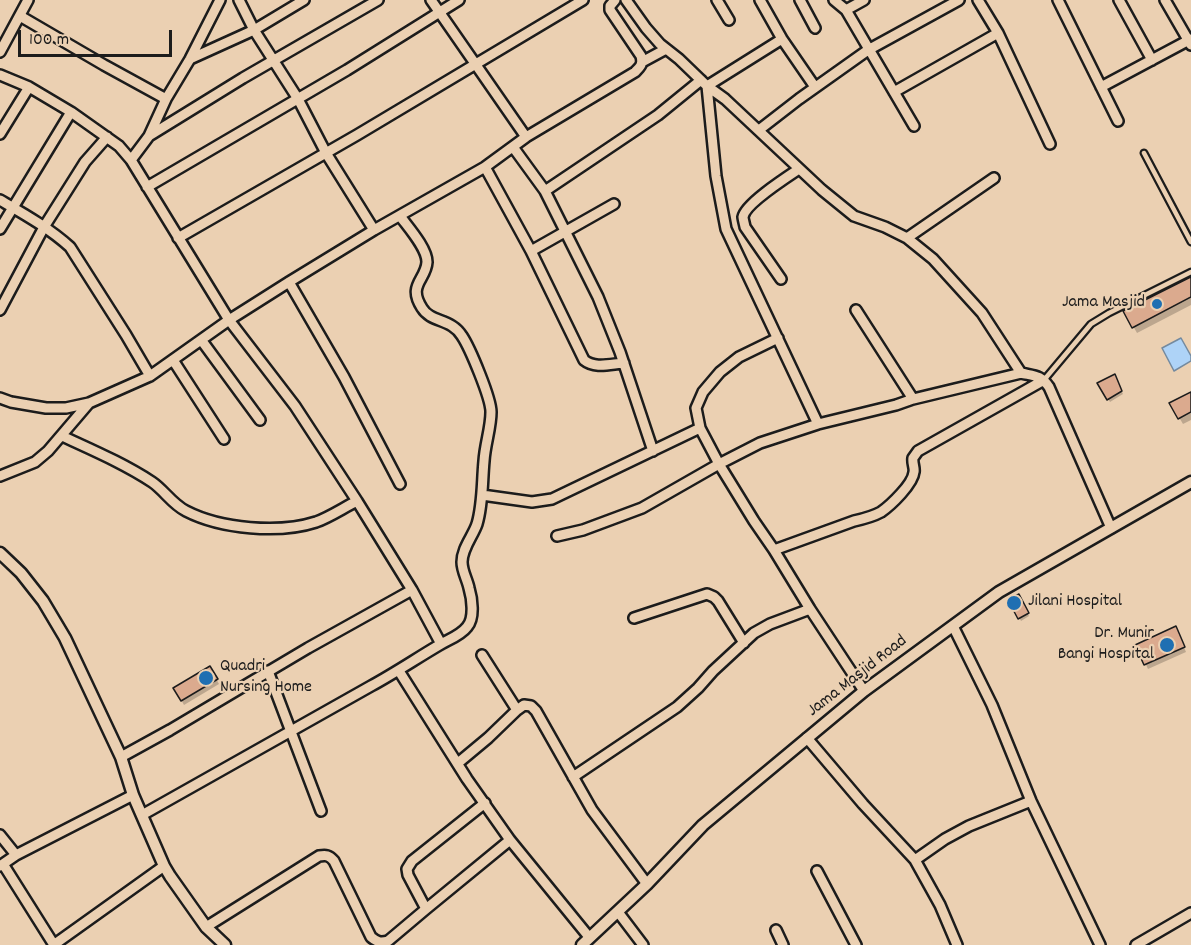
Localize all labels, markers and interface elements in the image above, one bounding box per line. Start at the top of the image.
scale bar [21,18,176,56]
text: 100 m [29,28,69,53]
place label: Jama Masjid [1062,293,1145,315]
marker: Jama Masjid [1150,297,1164,311]
place label: Jilani Hospital [1028,592,1122,614]
marker: Jilani Hospital [1005,594,1023,612]
place label: Dr. Munir Bangi Hospital [1058,624,1154,666]
street label: Jama Masjid Road [804,631,912,723]
marker: Dr. Munir Bangi Hospital [1158,636,1176,654]
place label: Quadri Nursing Home [220,657,312,700]
marker: Quadri Nursing Home [197,669,215,687]

